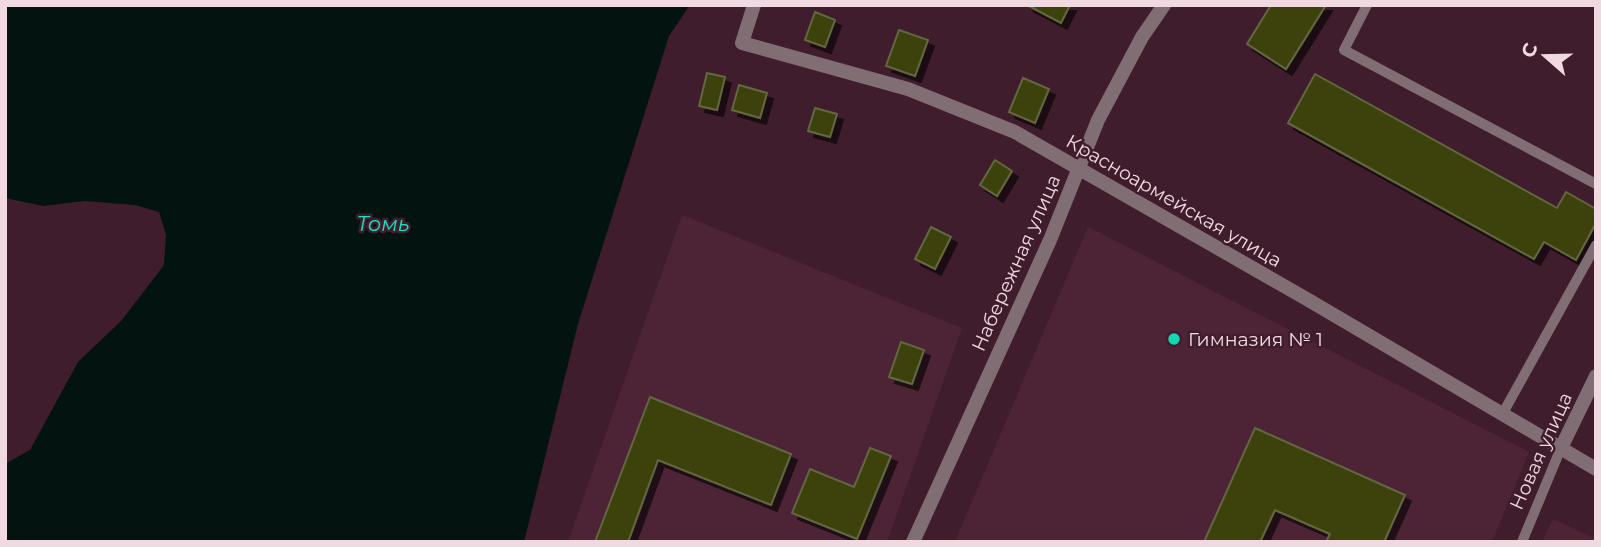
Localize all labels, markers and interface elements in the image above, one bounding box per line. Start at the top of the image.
north arrow [1510,21,1580,91]
text: С [1516,40,1543,61]
street label: Красноармейская улица [1062,130,1286,272]
street label: Набережная улица [967,171,1065,355]
water label: Томь [356,211,410,236]
place label: Гимназия № 1 [1188,328,1323,351]
marker: Гимназия № 1 [1166,331,1182,347]
street label: Новая улица [1505,389,1577,513]

